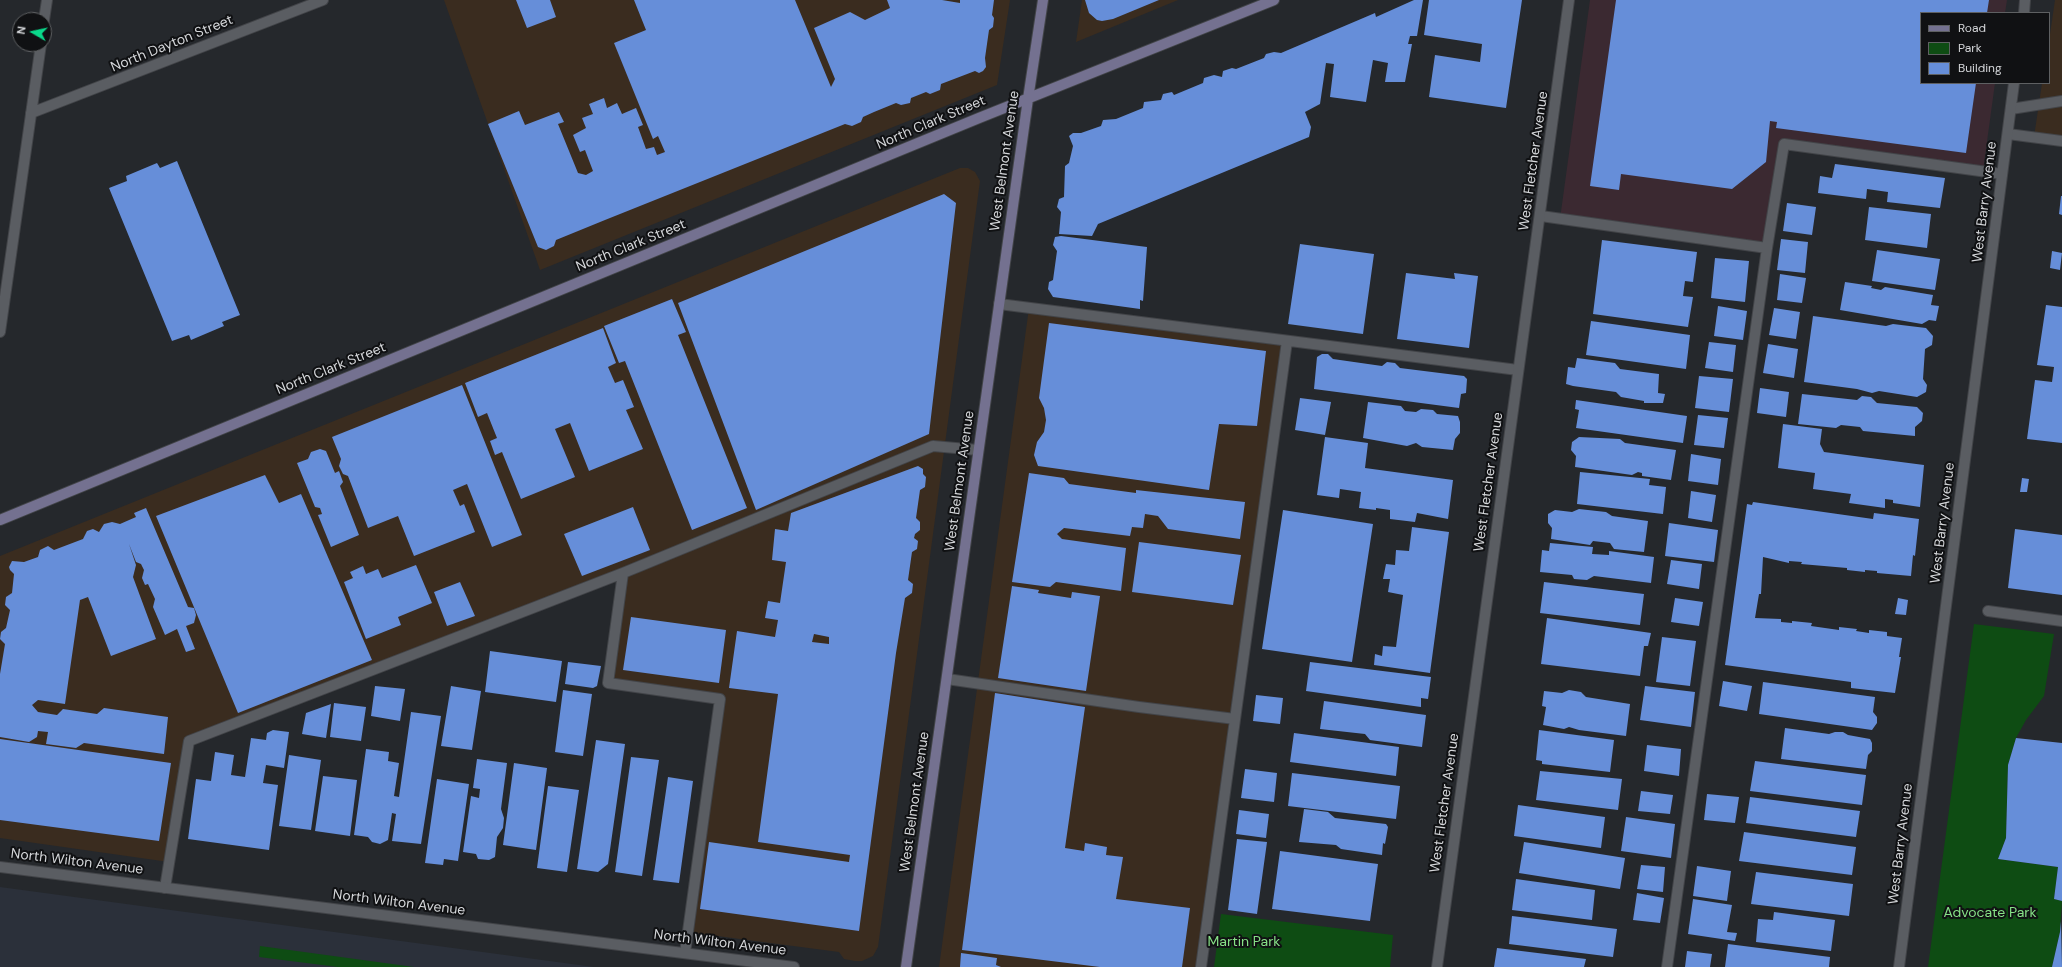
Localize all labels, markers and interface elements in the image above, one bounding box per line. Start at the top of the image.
north arrow [12,12,52,52]
street label: North Dayton Street [108,12,236,76]
legend [1920,12,2050,84]
text: Road [1958,20,1986,36]
text: N [14,25,29,35]
text: Park [1958,40,1982,56]
text: Building [1958,60,2002,76]
street label: West Belmont Avenue [987,90,1023,232]
street label: West Fletcher Avenue [1516,90,1552,232]
street label: North Clark Street [874,92,988,154]
street label: West Barry Avenue [1969,140,2001,264]
street label: North Clark Street [574,216,688,276]
street label: North Clark Street [274,339,388,399]
street label: West Belmont Avenue [942,410,978,552]
street label: West Fletcher Avenue [1471,411,1507,553]
street label: West Barry Avenue [1927,461,1959,585]
street label: West Belmont Avenue [897,731,933,873]
street label: West Fletcher Avenue [1427,732,1463,874]
street label: West Barry Avenue [1885,782,1917,906]
street label: North Wilton Avenue [10,846,144,878]
street label: North Wilton Avenue [332,887,466,919]
park label: Advocate Park [1943,905,2037,921]
street label: North Wilton Avenue [653,927,787,959]
park label: Martin Park [1208,934,1280,950]

